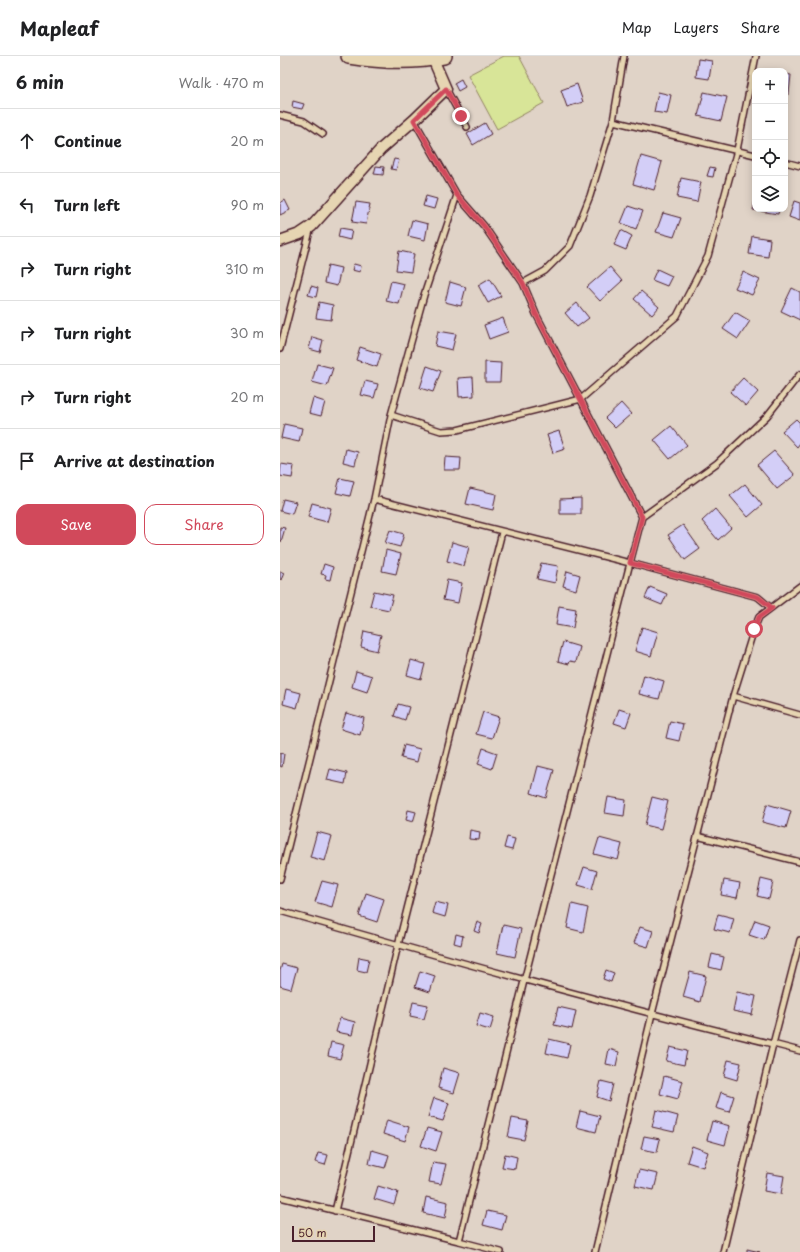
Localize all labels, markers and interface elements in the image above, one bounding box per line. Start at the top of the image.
text: Mapleaf [20,14,98,42]
text: Map [622,17,652,38]
text: Layers [674,17,719,38]
text: Share [741,17,780,38]
map controls [752,68,788,212]
button: + [752,68,788,104]
text: 6 min [16,69,64,95]
text: Walk · 470 m [179,73,264,92]
button: − [752,104,788,140]
route end [452,107,470,125]
text: Continue [54,129,122,152]
icon: ahead [16,130,38,152]
text: 20 m [230,131,264,150]
button: locate [752,140,788,176]
button: layers [752,176,788,212]
text: Turn left [54,193,120,216]
icon: left [16,194,38,216]
text: 90 m [231,195,264,214]
text: Turn right [54,257,131,280]
icon: right [16,258,38,280]
text: 310 m [225,259,264,278]
text: Turn right [54,321,131,344]
icon: right [16,322,38,344]
text: 30 m [230,323,264,342]
text: Turn right [54,385,131,408]
icon: right [16,386,38,408]
text: 20 m [230,387,264,406]
text: Arrive at destination [54,449,215,472]
icon: arrive [16,450,38,472]
button: Save [16,504,136,545]
button: Share [144,504,264,545]
route start [745,620,763,638]
scale bar [292,1224,375,1243]
text: 50 m [298,1224,327,1241]

